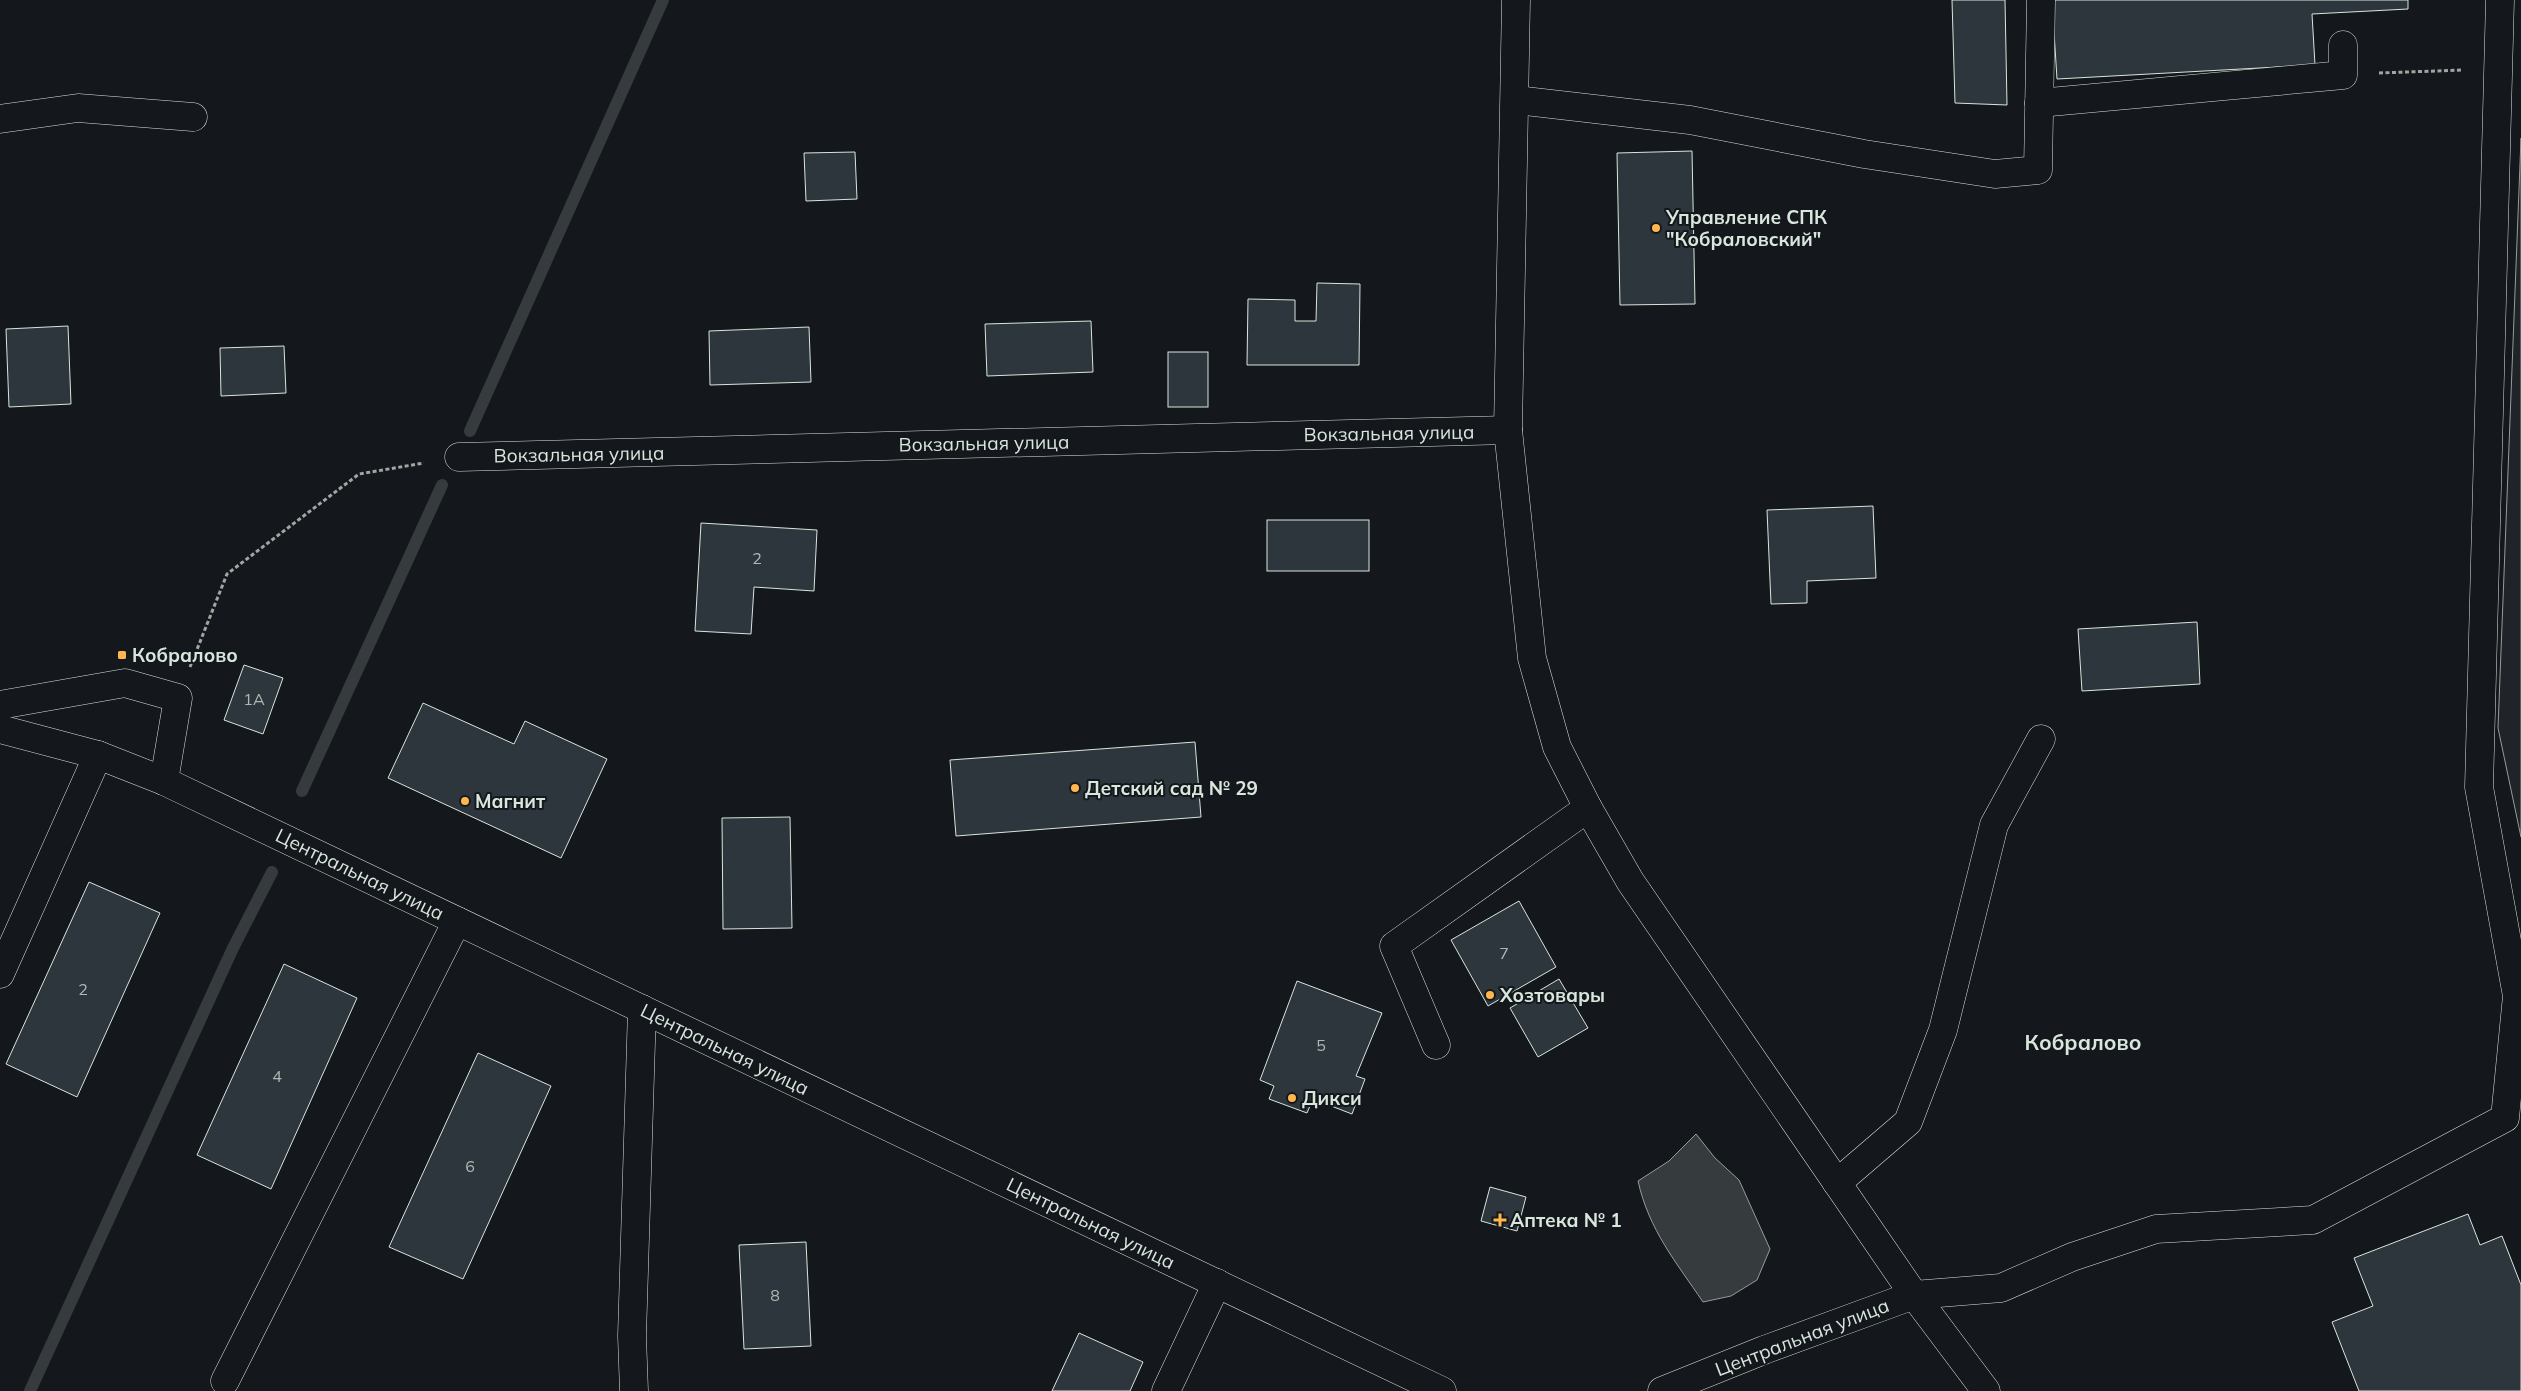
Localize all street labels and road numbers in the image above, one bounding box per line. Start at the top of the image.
street label: Вокзальная улица [1303,420,1475,446]
street label: Вокзальная улица [898,430,1070,456]
street label: Вокзальная улица [493,441,665,467]
street label: Центральная улица [272,823,448,925]
street label: Центральная улица [637,998,813,1100]
street label: Центральная улица [1003,1172,1179,1274]
street label: Центральная улица [1712,1293,1892,1381]

